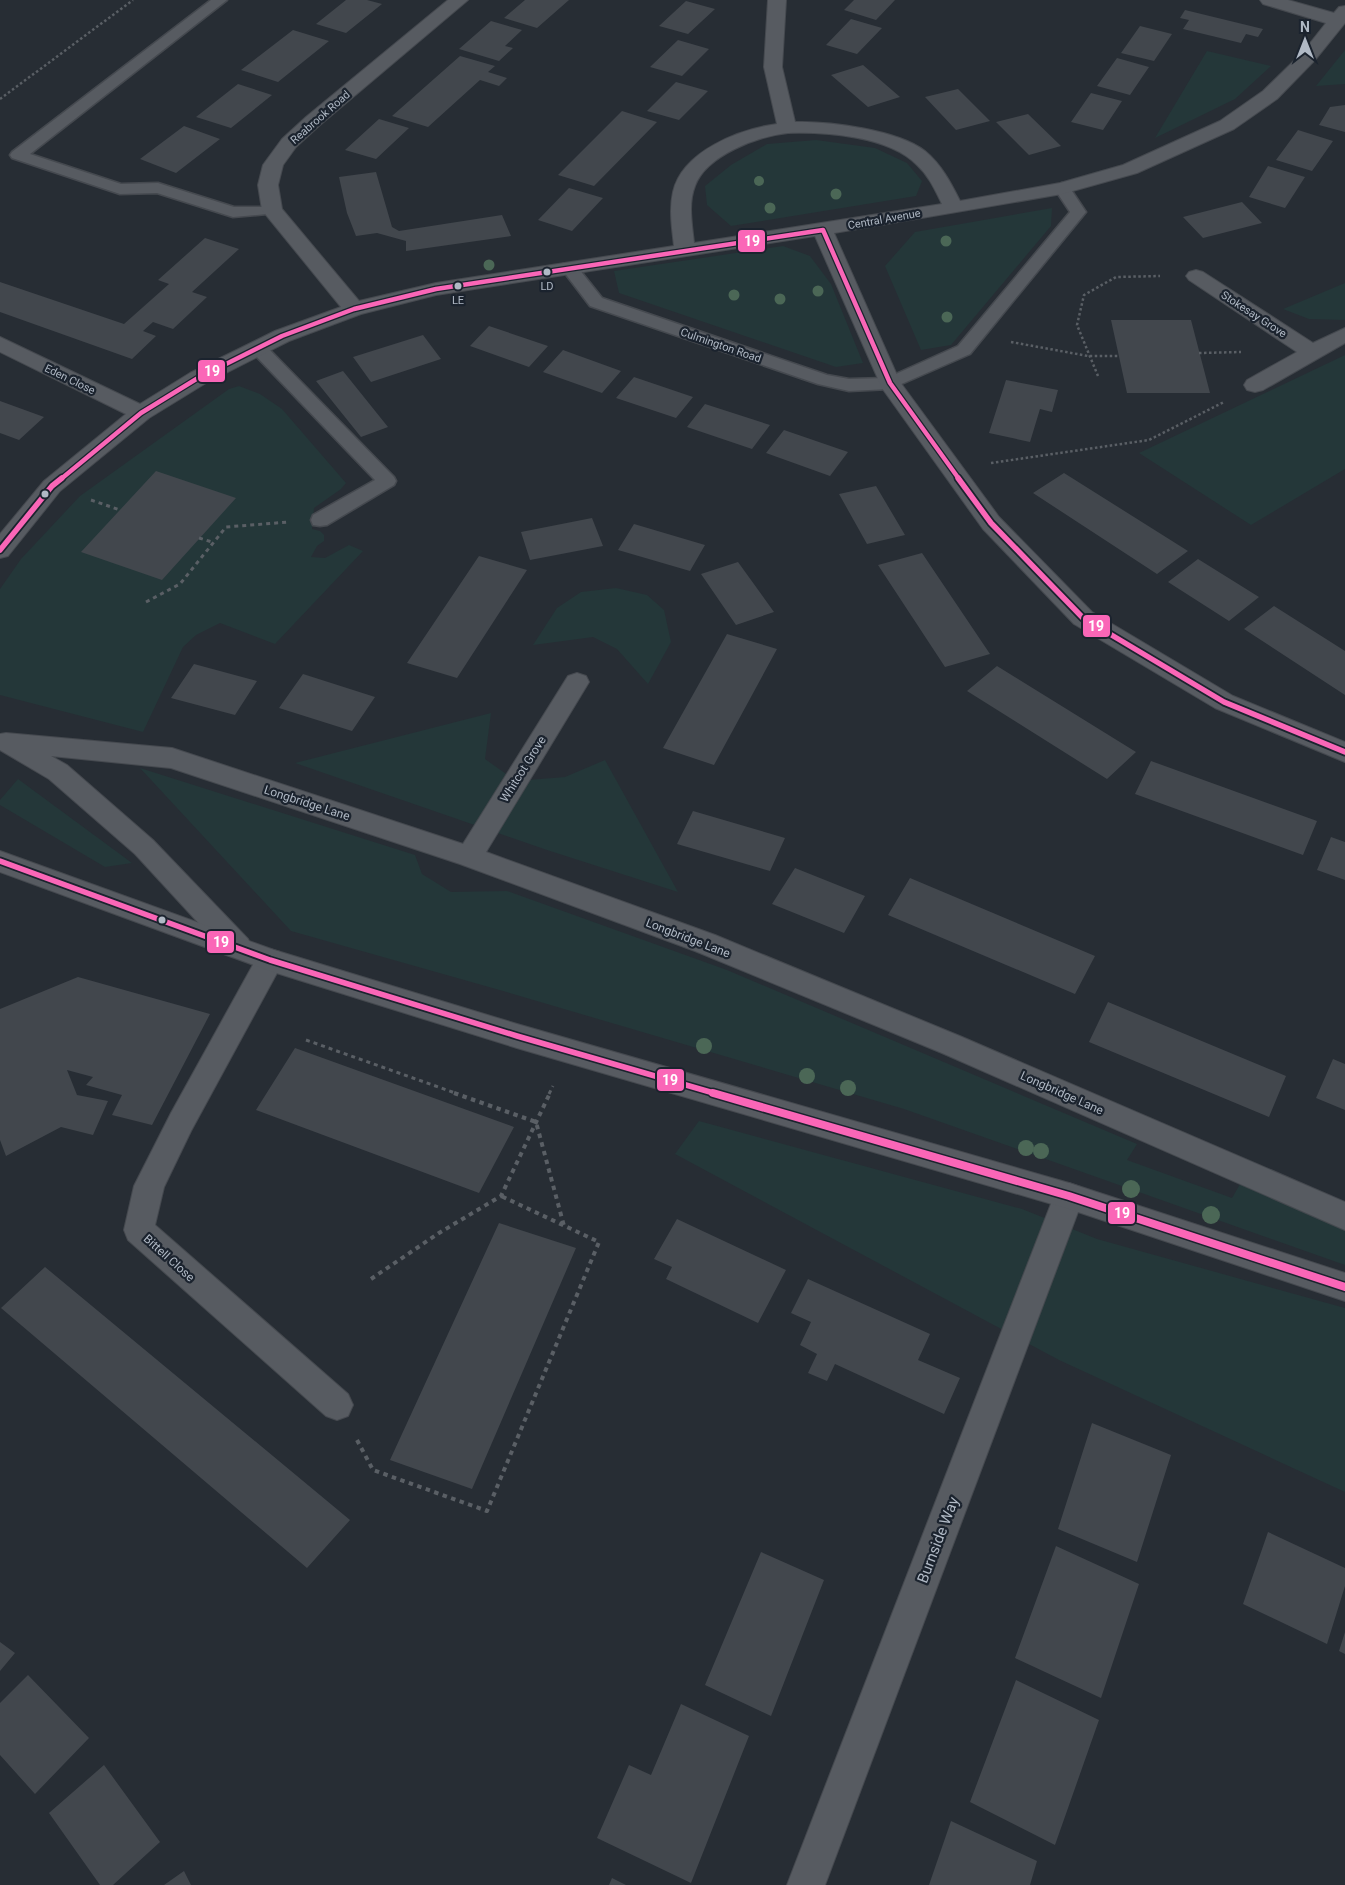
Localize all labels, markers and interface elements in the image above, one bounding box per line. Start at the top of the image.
north arrow [1280,15,1330,65]
text: N [1300,19,1310,35]
street label: Reabrook Road [288,88,353,147]
street label: Central Avenue [847,207,922,232]
line badge: 19 [737,229,766,253]
text: 19 [744,233,760,249]
marker: LD [542,267,552,277]
place label: LD [540,280,554,293]
marker: LE [453,281,463,291]
street label: Stokesay Grove [1219,288,1289,341]
place label: LE [452,294,464,307]
street label: Culmington Road [679,326,763,365]
line badge: 19 [197,359,226,383]
street label: Eden Close [42,362,97,397]
text: 19 [204,363,220,379]
unlabelled marker [40,489,50,499]
line badge: 19 [1082,614,1111,638]
text: 19 [1088,618,1104,634]
street label: Whitcot Grove [497,733,549,805]
street label: Longbridge Lane [262,783,352,823]
unlabelled marker [157,915,167,925]
street label: Longbridge Lane [644,915,732,961]
line badge: 19 [206,930,235,954]
text: 19 [213,934,229,950]
line badge: 19 [656,1068,685,1092]
street label: Longbridge Lane [1018,1068,1106,1118]
text: 19 [662,1072,678,1088]
line badge: 19 [1107,1201,1136,1225]
text: 19 [1114,1205,1130,1221]
street label: Bittell Close [141,1232,197,1284]
street label: Burnside Way [913,1494,963,1586]

